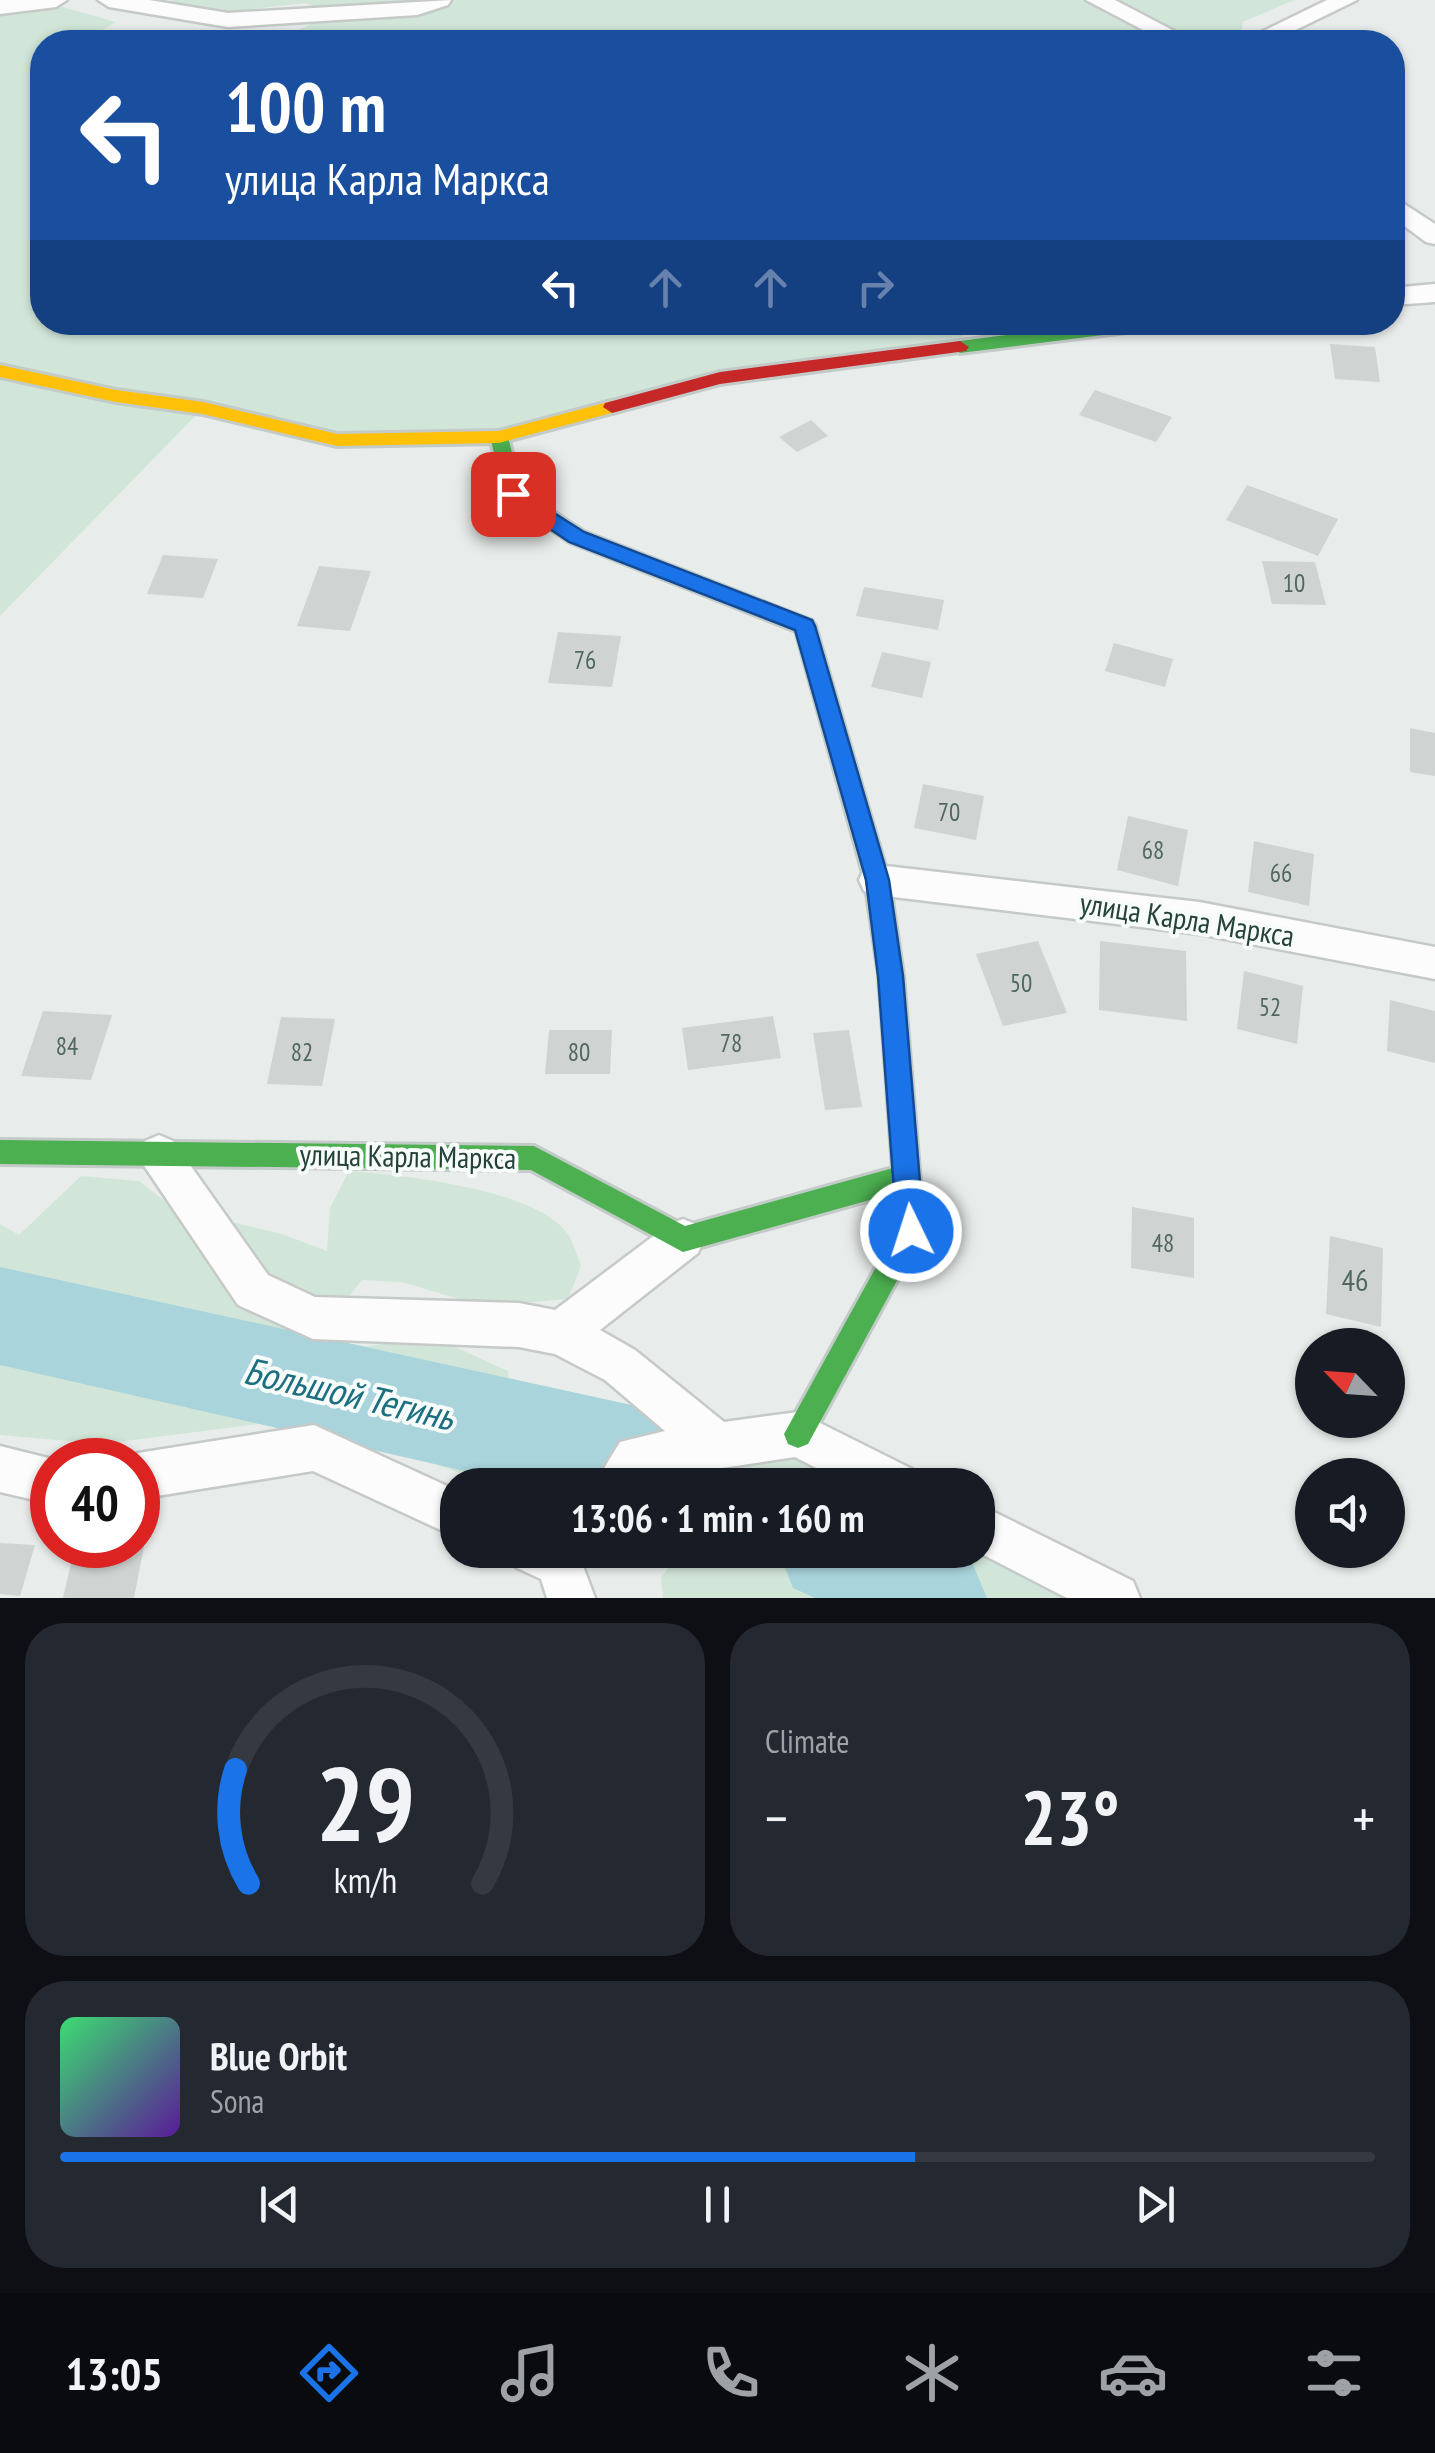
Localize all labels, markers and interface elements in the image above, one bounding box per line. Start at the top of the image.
text: 100 m [225,61,386,151]
icon: left [60,70,190,200]
text: улица Карла Маркса [225,149,550,207]
icon: left [533,260,588,315]
icon: ahead [638,260,693,315]
icon: ahead [743,260,798,315]
icon: right [848,260,903,315]
pin [471,452,556,537]
icon: arrive [486,467,541,522]
house number: 10 [1283,567,1305,599]
house number: 76 [574,644,596,676]
house number: 70 [938,796,960,828]
house number: 68 [1142,834,1164,866]
house number: 66 [1270,857,1292,889]
street label: улица Карла Маркса [1077,882,1297,955]
house number: 50 [1010,967,1032,999]
house number: 52 [1259,991,1281,1023]
house number: 78 [720,1027,742,1059]
house number: 84 [56,1030,78,1062]
house number: 82 [291,1036,313,1068]
house number: 80 [568,1036,590,1068]
street label: улица Карла Маркса [299,1134,517,1177]
position arrow [859,1179,963,1283]
house number: 48 [1152,1227,1174,1259]
house number: 46 [1342,1260,1369,1299]
north arrow [1295,1328,1405,1438]
map controls [1295,1328,1405,1568]
water label: Большой Тегинь [240,1345,460,1441]
speed limit sign: 40 [30,1438,160,1568]
button: sound [1295,1458,1405,1568]
text: 13:06 · 1 min · 160 m [571,1493,864,1542]
text: Climate [765,1720,849,1762]
text: 29 [315,1735,415,1870]
text: 23° [1020,1769,1120,1866]
text: − [765,1782,788,1853]
text: + [1352,1782,1375,1853]
text: km/h [333,1857,397,1903]
text: Blue Orbit [210,2031,347,2080]
text: Sona [210,2080,264,2122]
icon: previous [252,2177,307,2232]
icon: pause [690,2177,745,2232]
icon: next [1128,2177,1183,2232]
icon: directions [294,2338,364,2408]
icon: music [495,2338,565,2408]
icon: phone [696,2338,766,2408]
icon: climate [897,2338,967,2408]
icon: car [1098,2338,1168,2408]
icon: filters [1299,2338,1369,2408]
text: 13:05 [66,2344,163,2402]

